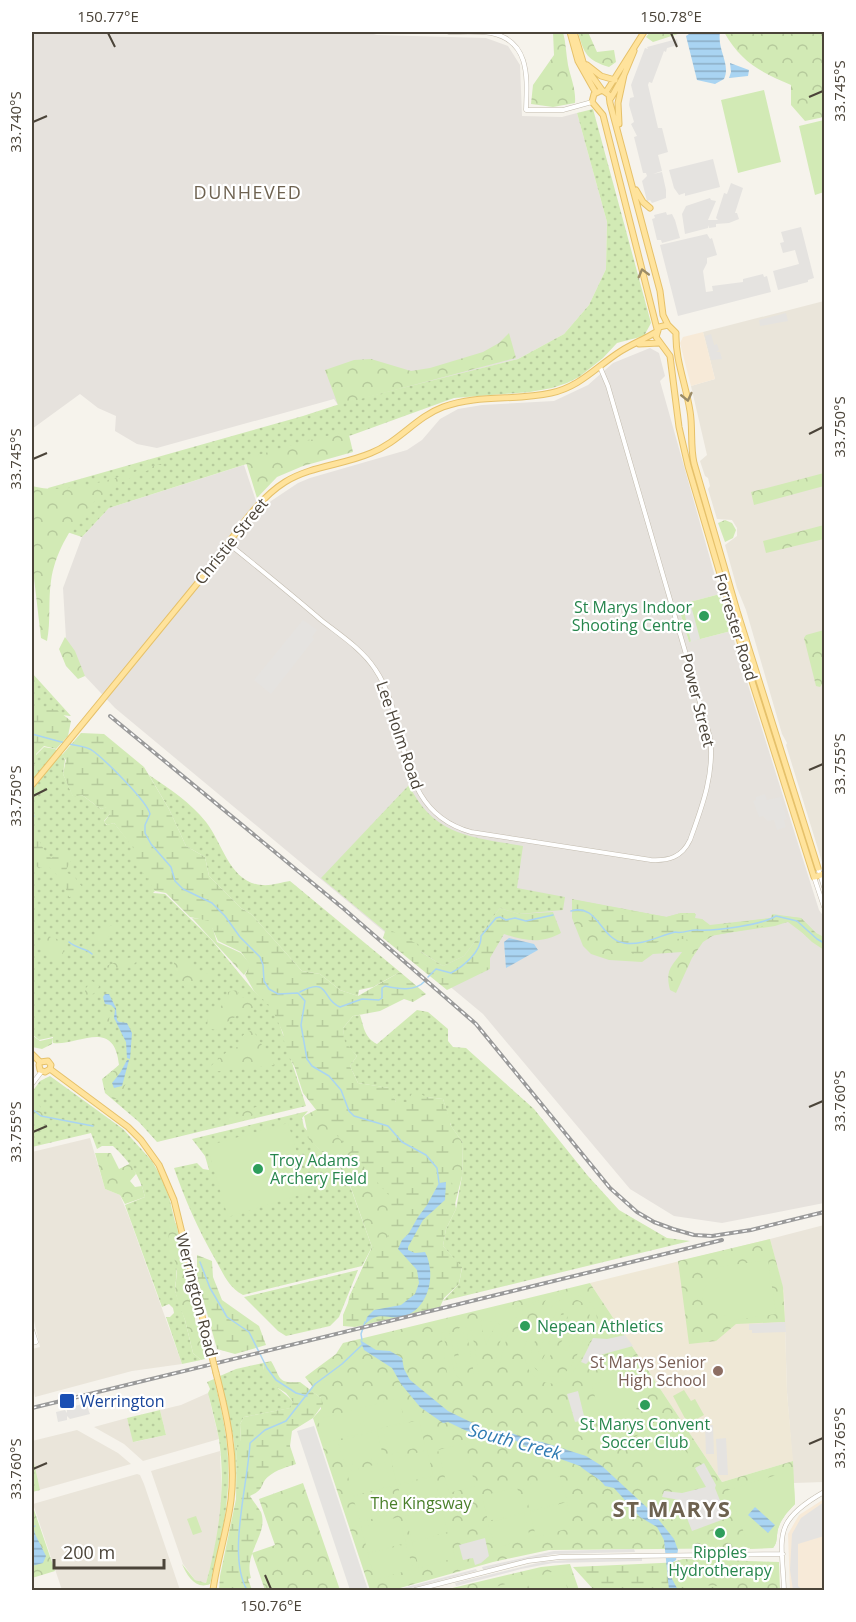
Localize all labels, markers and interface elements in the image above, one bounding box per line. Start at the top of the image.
text: 150.77°E [77,6,139,26]
text: 150.78°E [640,6,702,26]
text: 33.745°S [829,60,849,122]
text: 33.740°S [5,91,25,153]
district label: DUNHEVED [194,180,302,204]
one-way arrow [638,268,651,278]
one-way arrow [680,391,693,401]
text: 33.750°S [829,396,849,458]
text: 33.745°S [5,428,25,490]
street label: Christie Street [189,493,273,589]
street label: Forrester Road [709,571,763,683]
place label: St Marys Indoor Shooting Centre [572,596,692,636]
marker: St Marys Indoor Shooting Centre [697,609,711,623]
street label: Power Street [676,651,720,750]
street label: Lee Holm Road [371,678,429,792]
text: 33.755°S [829,733,849,795]
text: 33.750°S [5,765,25,827]
text: 33.760°S [829,1070,849,1132]
text: 33.755°S [5,1101,25,1163]
place label: Troy Adams Archery Field [270,1149,367,1189]
marker: Troy Adams Archery Field [251,1162,265,1176]
street label: Werrington Road [171,1231,223,1359]
place label: Nepean Athletics [537,1315,663,1337]
marker: Nepean Athletics [518,1319,532,1333]
place label: St Marys Senior High School [590,1351,706,1391]
marker: St Marys Senior High School [711,1364,725,1378]
place label: Werrington [80,1390,165,1412]
marker: Werrington [58,1392,76,1410]
marker: St Marys Convent Soccer Club [638,1398,652,1412]
text: 33.765°S [829,1407,849,1469]
place label: St Marys Convent Soccer Club [580,1413,710,1453]
water label: South Creek [466,1417,565,1465]
text: 33.760°S [5,1438,25,1500]
park label: The Kingsway [370,1492,473,1514]
district label: ST MARYS [613,1493,731,1523]
marker: Ripples Hydrotherapy [713,1526,727,1540]
scale bar [54,1532,164,1570]
text: 200 m [63,1540,115,1564]
place label: Ripples Hydrotherapy [668,1541,773,1581]
text: 150.76°E [240,1595,302,1615]

